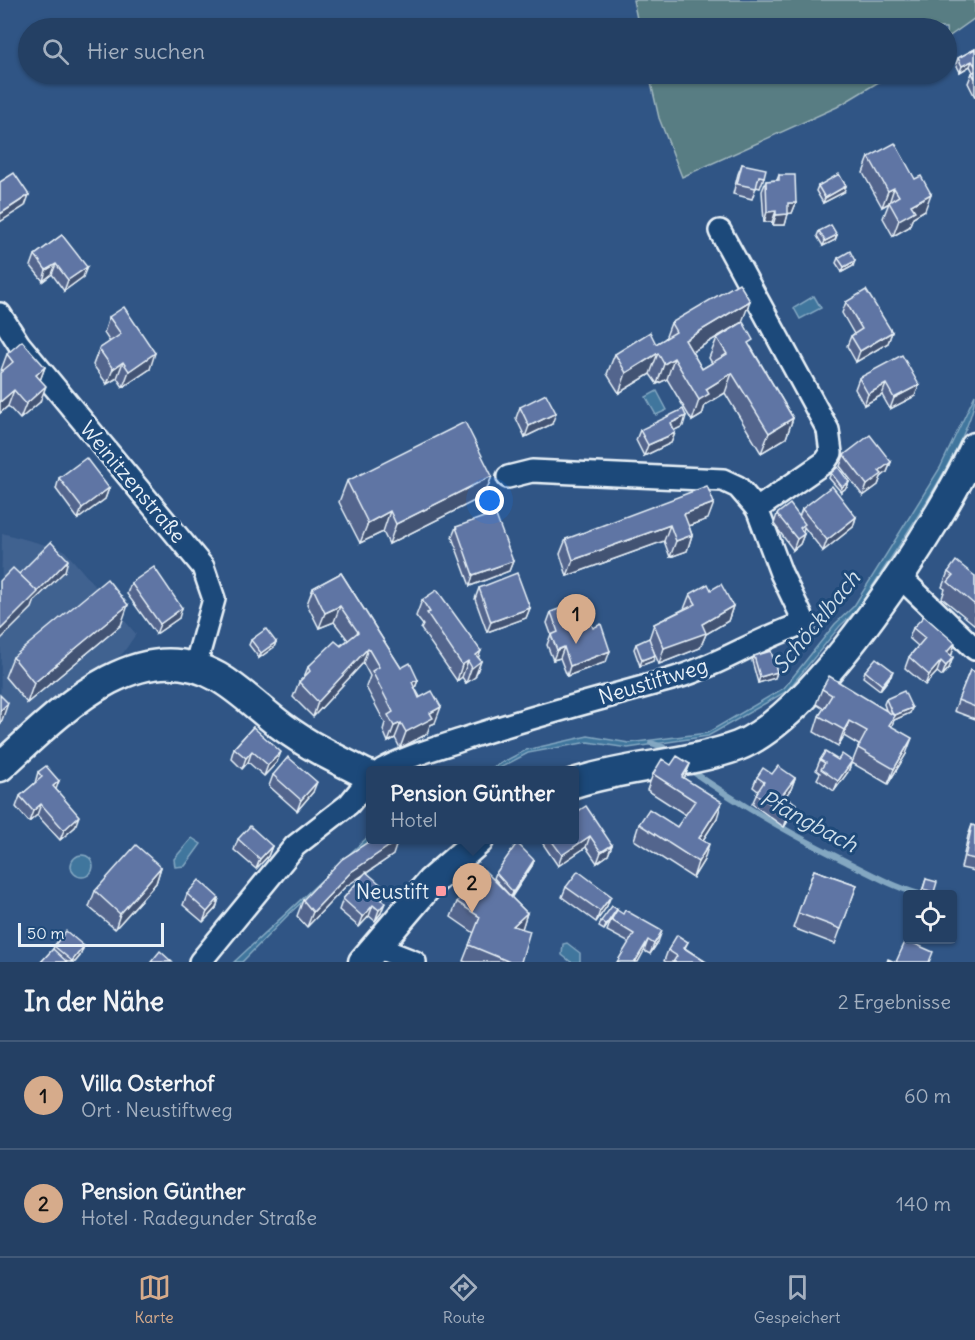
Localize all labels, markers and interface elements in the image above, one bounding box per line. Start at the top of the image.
search box [18,18,957,84]
icon: search [39,35,72,68]
text: Hier suchen [87,37,205,65]
street label: Weinitzenstraße [74,415,192,549]
your location [475,486,504,515]
water label: Schöcklbach [766,564,867,679]
pin: 1 [556,594,596,644]
street label: Neustiftweg [595,652,711,710]
popup [366,766,579,844]
text: Pension Günther [390,779,555,807]
water label: Pfangbach [756,784,864,859]
text: Hotel [390,807,438,832]
pin: 2 [452,864,492,913]
place label: Neustift [356,878,429,905]
marker: Neustift [434,884,448,898]
map controls [903,890,957,944]
button: locate [903,890,957,944]
scale bar [18,920,164,948]
text: 50 m [27,923,65,943]
text: In der Nähe [24,985,164,1018]
text: 2 Ergebnisse [838,989,951,1014]
text: Villa Osterhof [81,1069,215,1097]
text: 1 [40,1083,47,1108]
text: 60 m [904,1083,951,1108]
text: Ort · Neustiftweg [81,1097,233,1122]
text: Pension Günther [81,1177,245,1205]
text: 2 [38,1191,49,1216]
text: 140 m [896,1191,951,1216]
text: Hotel · Radegunder Straße [81,1205,317,1230]
tab: Karte [134,1271,174,1327]
tab: Route [443,1271,485,1327]
tab: Gespeichert [754,1271,841,1327]

